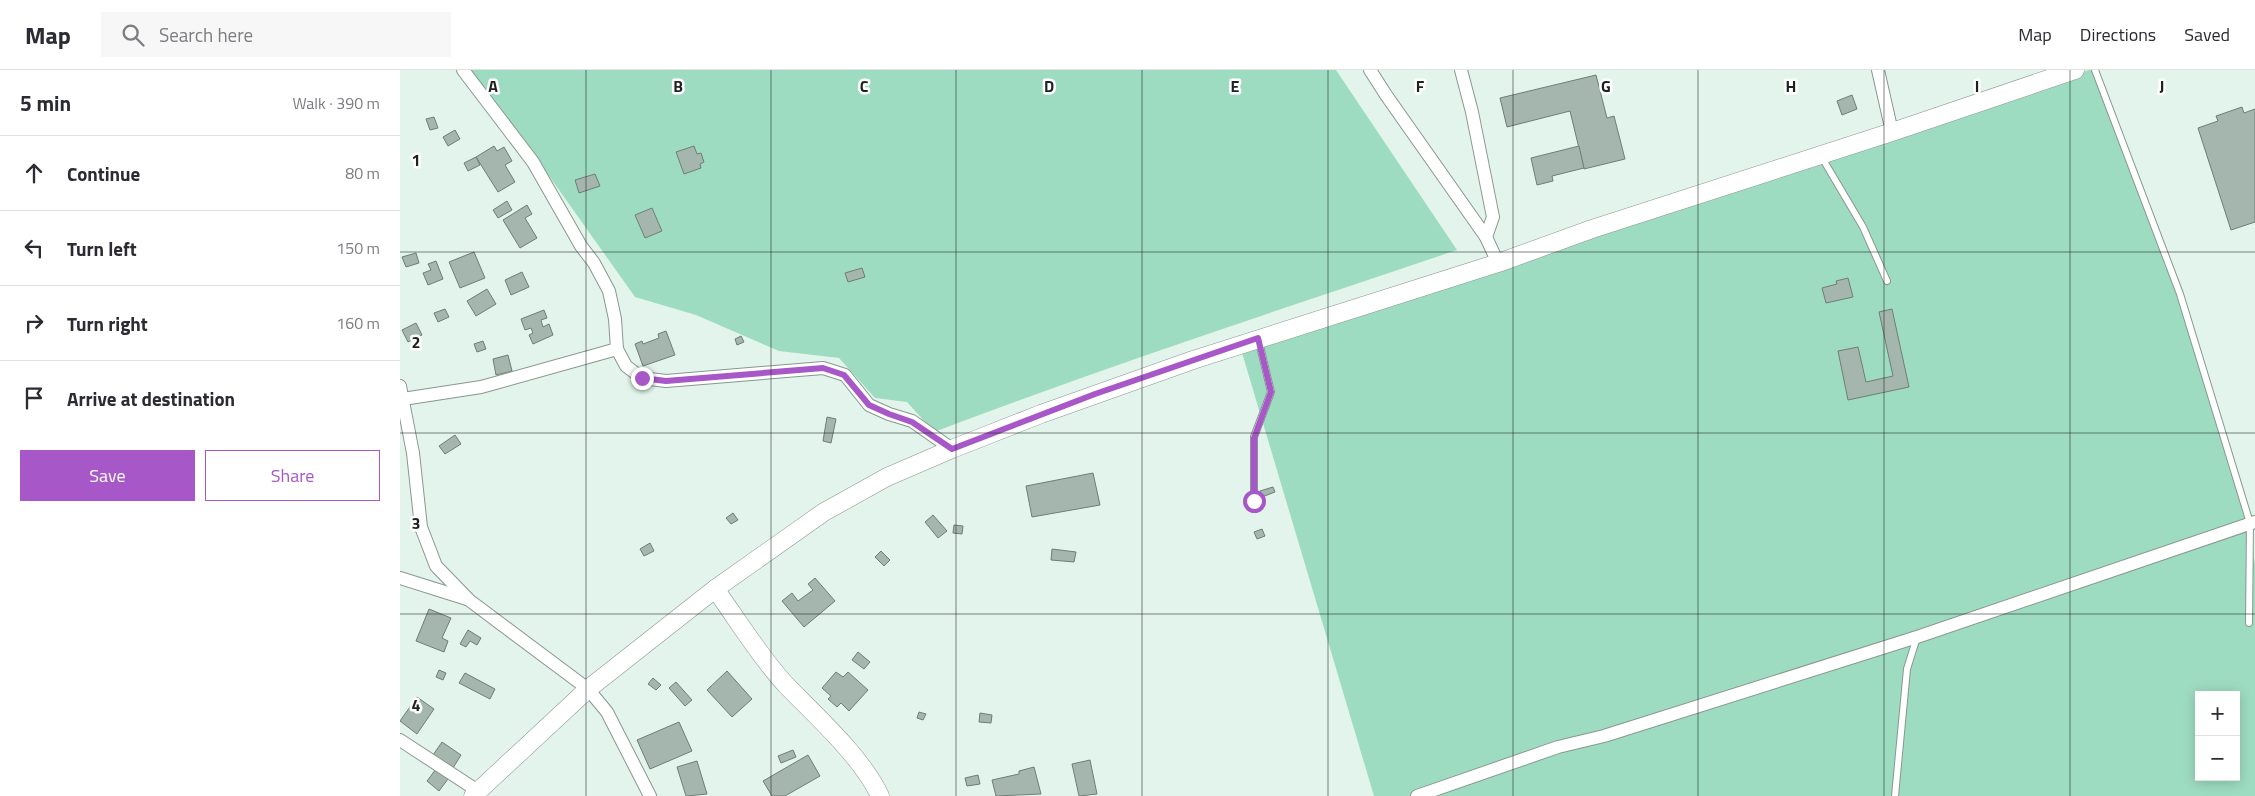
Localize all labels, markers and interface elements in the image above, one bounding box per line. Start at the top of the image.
search box [101,12,451,57]
text: Map [25,17,71,53]
text: Search here [159,20,253,49]
icon: search [119,21,147,49]
text: Map [2018,21,2052,48]
text: Directions [2080,21,2156,48]
text: Saved [2184,21,2230,48]
text: A [488,74,498,98]
text: B [673,74,683,98]
text: C [860,74,869,98]
text: D [1044,74,1054,98]
text: E [1231,74,1240,98]
text: F [1416,74,1425,98]
text: G [1601,74,1611,98]
text: H [1786,74,1796,98]
text: I [1975,74,1979,98]
text: J [2160,74,2164,98]
text: 5 min [20,87,71,119]
text: Walk · 390 m [292,91,380,115]
text: 1 [412,148,420,172]
icon: ahead [20,159,48,187]
text: Continue [67,159,140,188]
text: 80 m [345,161,380,185]
icon: left [20,234,48,262]
text: Turn left [67,234,137,263]
text: 150 m [336,236,380,260]
icon: right [20,309,48,337]
text: Turn right [67,309,148,338]
text: 160 m [336,311,380,335]
text: 2 [412,330,420,354]
route end [631,367,654,390]
icon: arrive [20,384,48,412]
text: Arrive at destination [67,384,235,413]
button: Save [20,450,195,501]
button: Share [205,450,380,501]
route start [1243,490,1266,513]
text: 3 [412,511,420,535]
map controls [2195,691,2240,781]
button: + [2195,691,2240,736]
text: 4 [412,693,421,717]
button: − [2195,736,2240,781]

